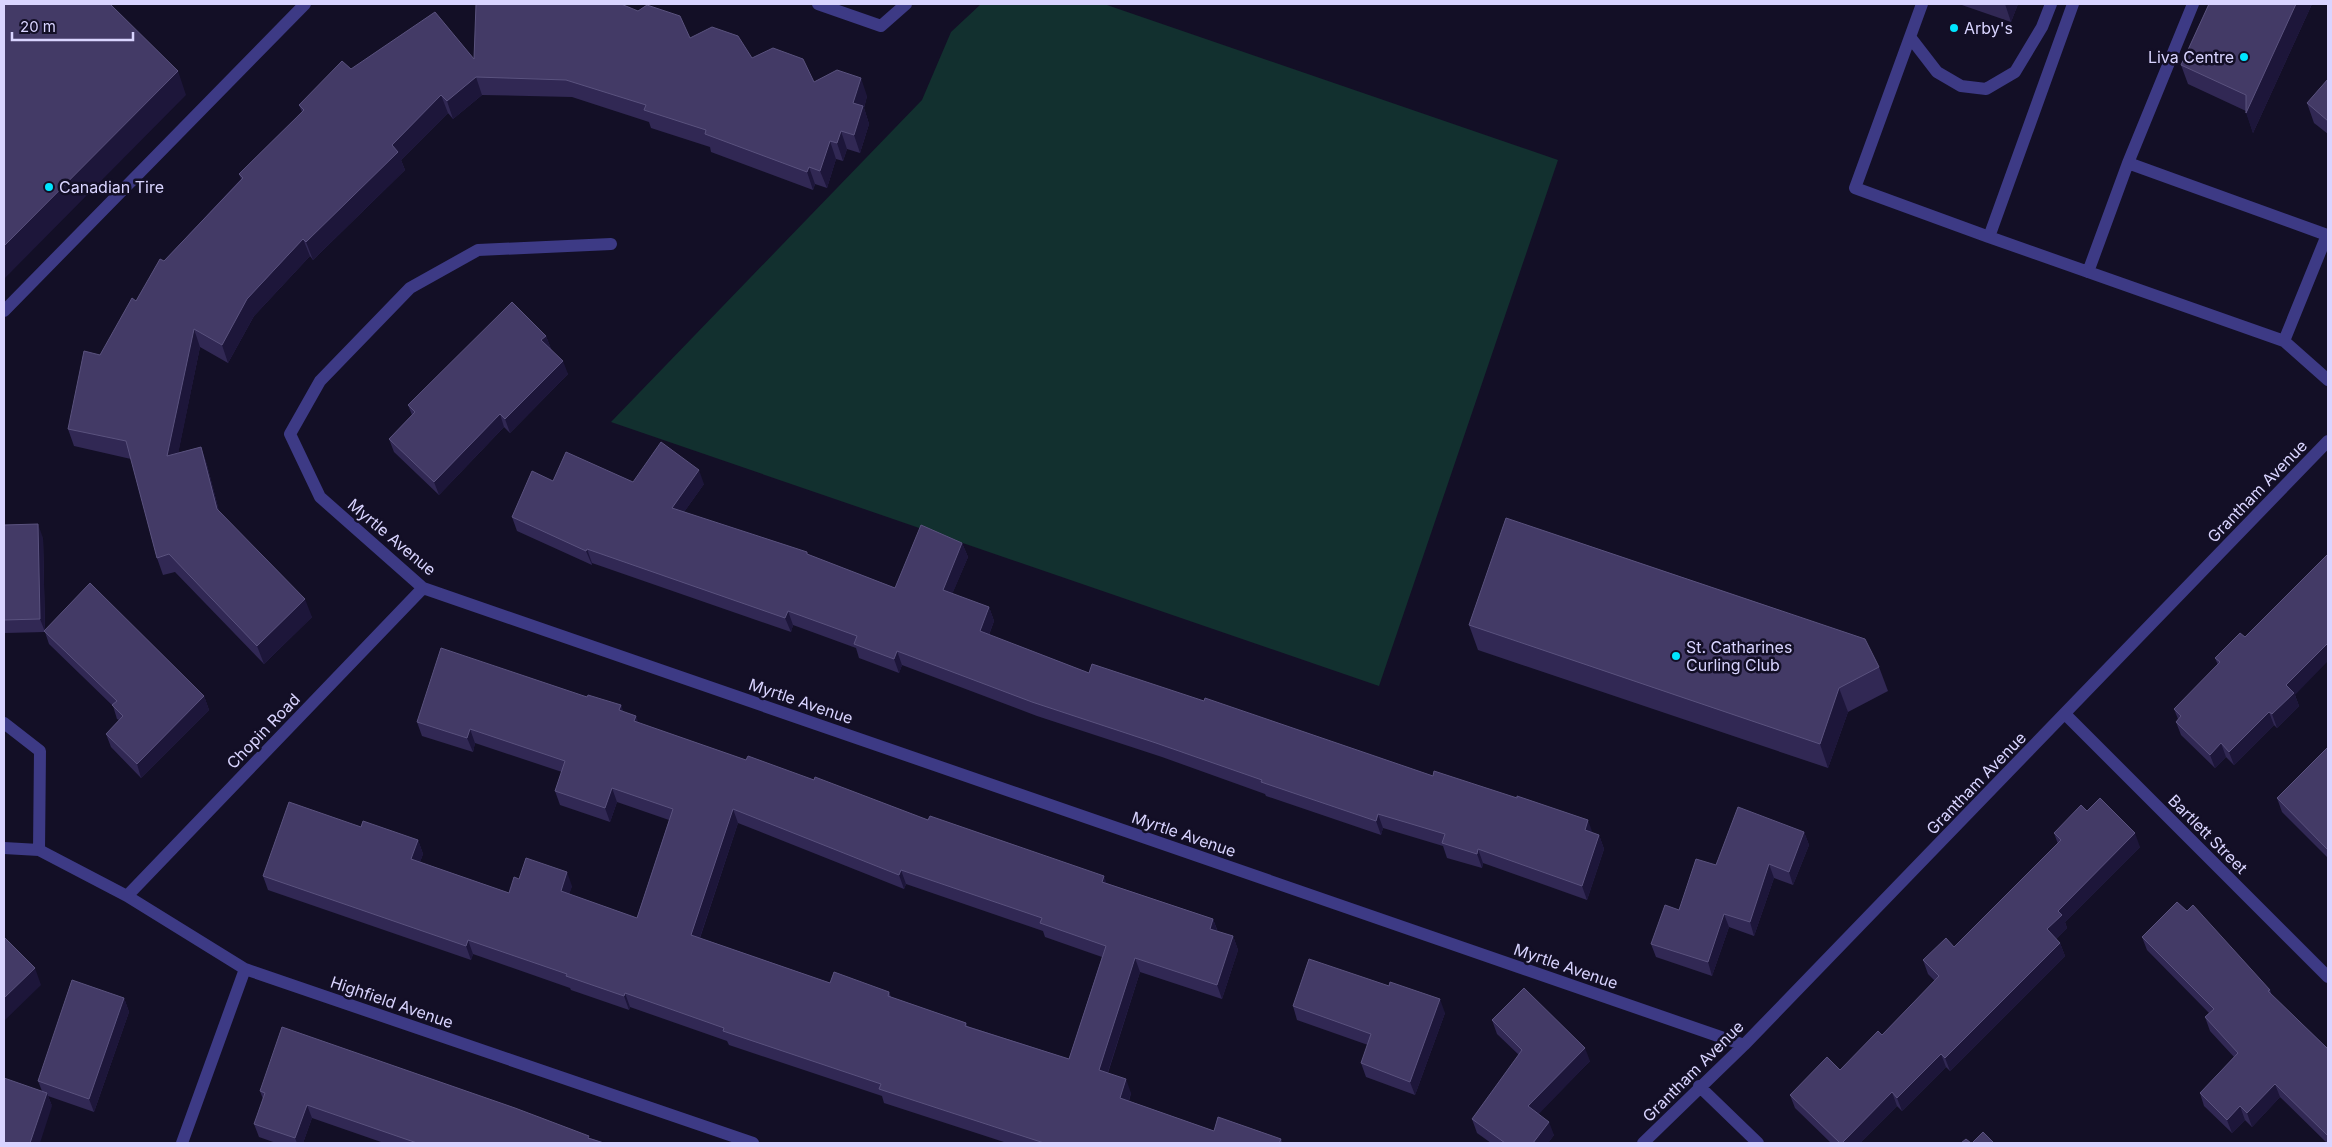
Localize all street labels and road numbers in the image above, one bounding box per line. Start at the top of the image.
street label: Grantham Avenue [2203,436,2311,546]
street label: Myrtle Avenue [344,494,440,580]
street label: Myrtle Avenue [746,674,856,728]
street label: Chopin Road [222,689,304,773]
street label: Grantham Avenue [1922,728,2030,838]
street label: Bartlett Street [2164,790,2252,878]
street label: Myrtle Avenue [1129,807,1239,861]
street label: Myrtle Avenue [1511,939,1621,993]
street label: Highfield Avenue [328,972,456,1032]
street label: Grantham Avenue [1638,1016,1748,1126]

